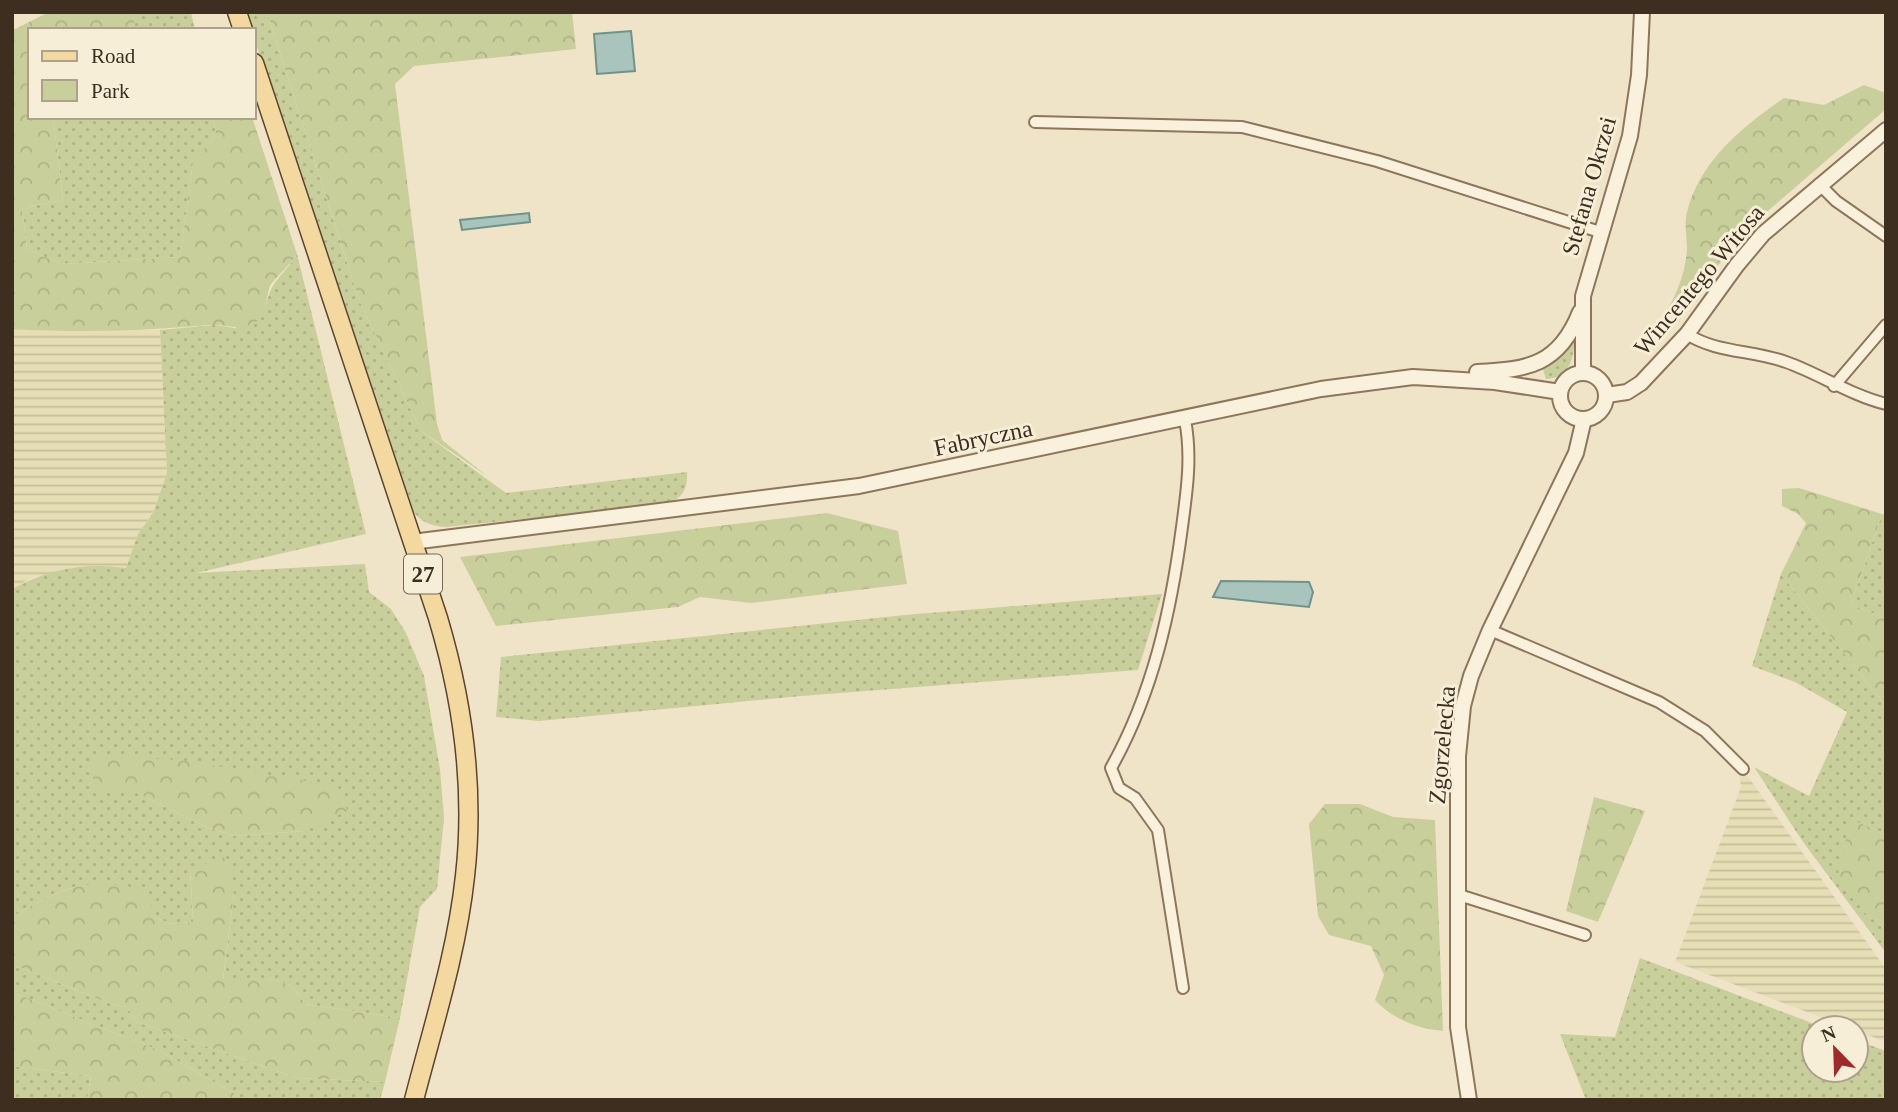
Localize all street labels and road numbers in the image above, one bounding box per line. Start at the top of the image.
street label: Stefana Okrzei [1557,113,1621,258]
street label: Wincentego Witosa [1629,200,1769,360]
street label: Fabryczna [931,415,1035,461]
road number: 27 [404,554,442,594]
street label: Zgorzelecka [1424,684,1460,805]

